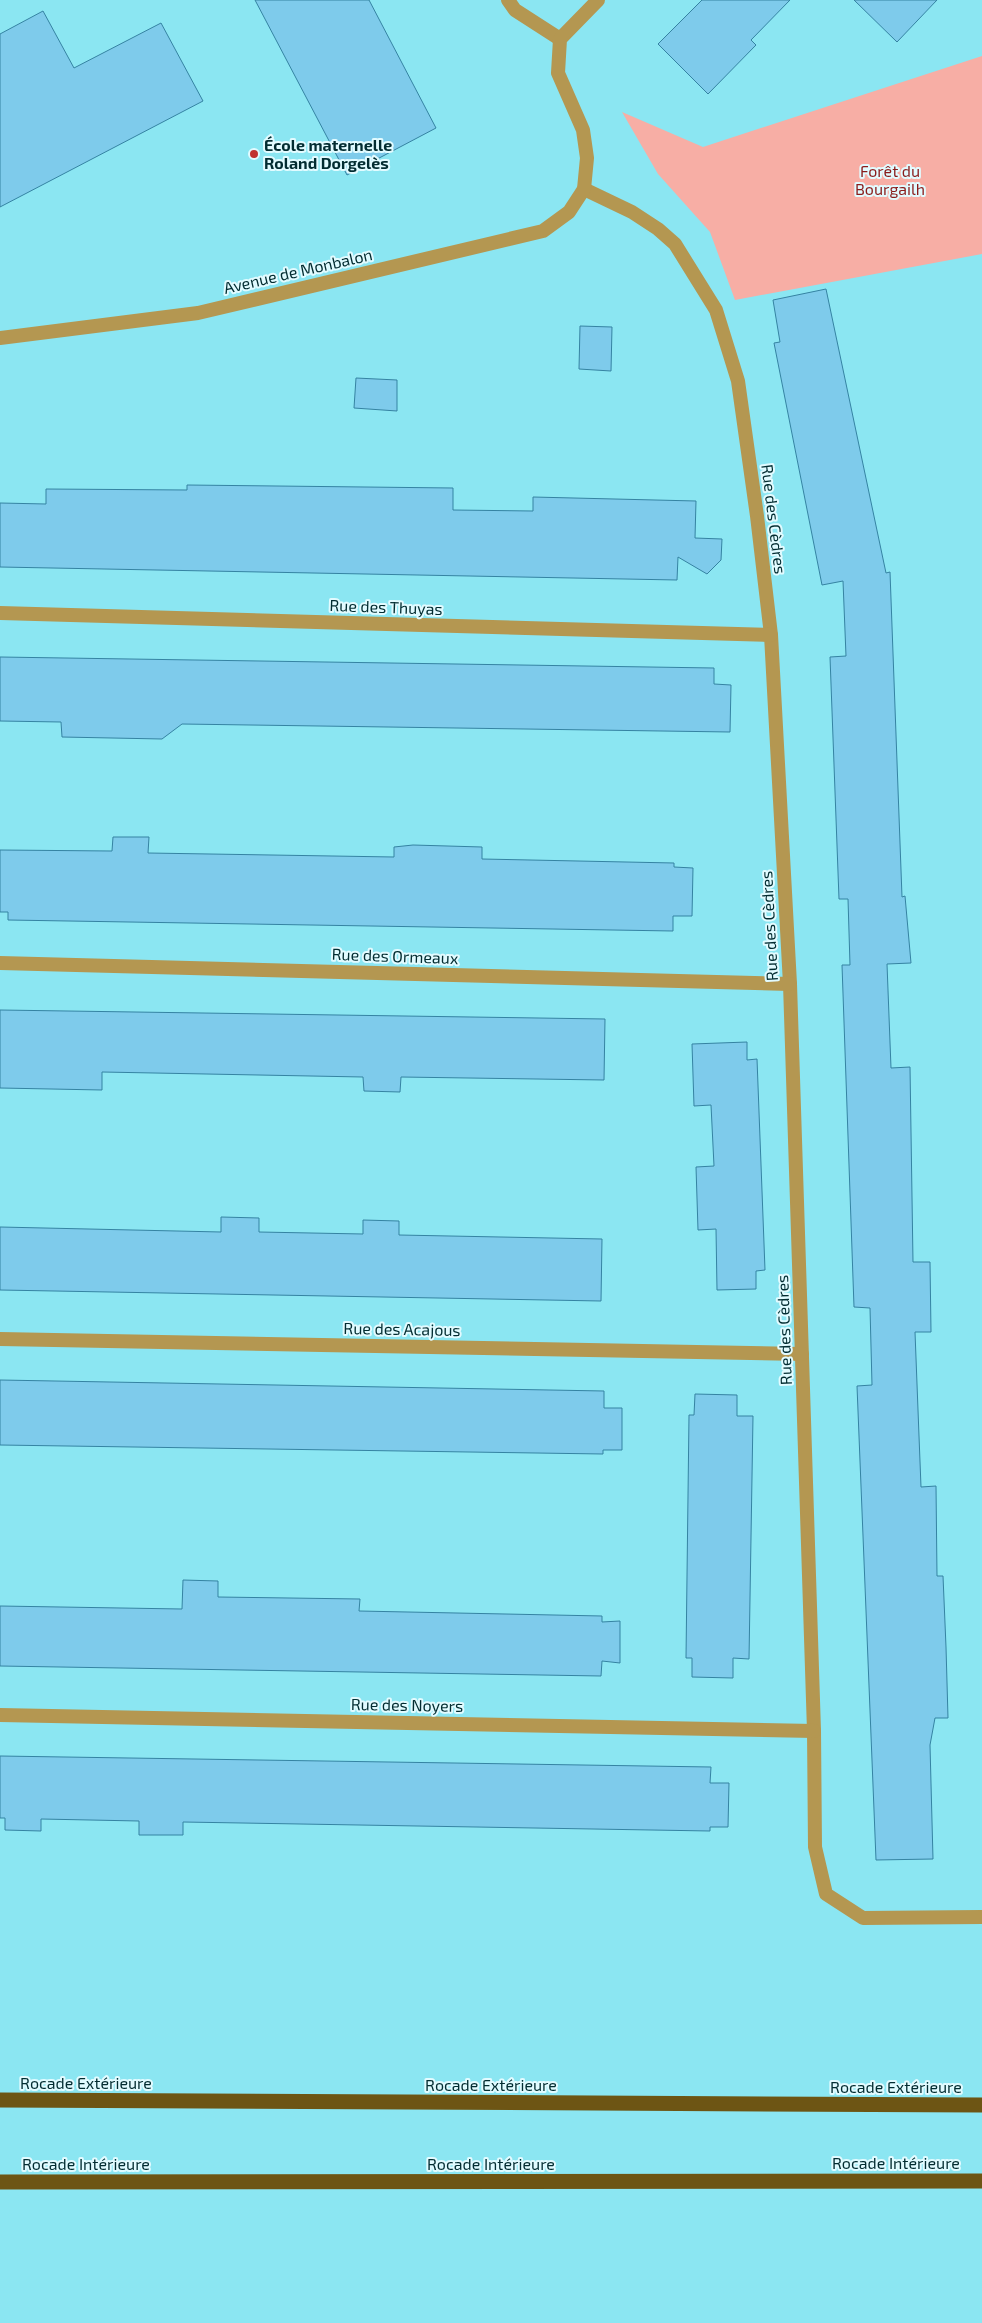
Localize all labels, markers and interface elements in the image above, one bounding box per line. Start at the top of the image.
place label: École maternelle Roland Dorgelès [264,135,392,172]
marker: École maternelle Roland Dorgelès [248,148,260,160]
park label: Forêt du Bourgailh [855,161,925,198]
street label: Avenue de Monbalon [222,244,374,297]
street label: Rue des Cèdres [758,463,791,575]
street label: Rue des Thuyas [329,595,443,618]
street label: Rue des Cèdres [756,870,781,982]
street label: Rue des Ormeaux [331,944,459,967]
street label: Rue des Cèdres [772,1275,795,1386]
street label: Rue des Acajous [343,1318,461,1340]
street label: Rue des Noyers [351,1694,463,1715]
street label: Rocade Extérieure [20,2073,152,2092]
street label: Rocade Extérieure [425,2075,557,2094]
street label: Rocade Extérieure [830,2077,962,2096]
street label: Rocade Intérieure [832,2153,960,2172]
street label: Rocade Intérieure [22,2154,150,2173]
street label: Rocade Intérieure [427,2154,555,2173]

